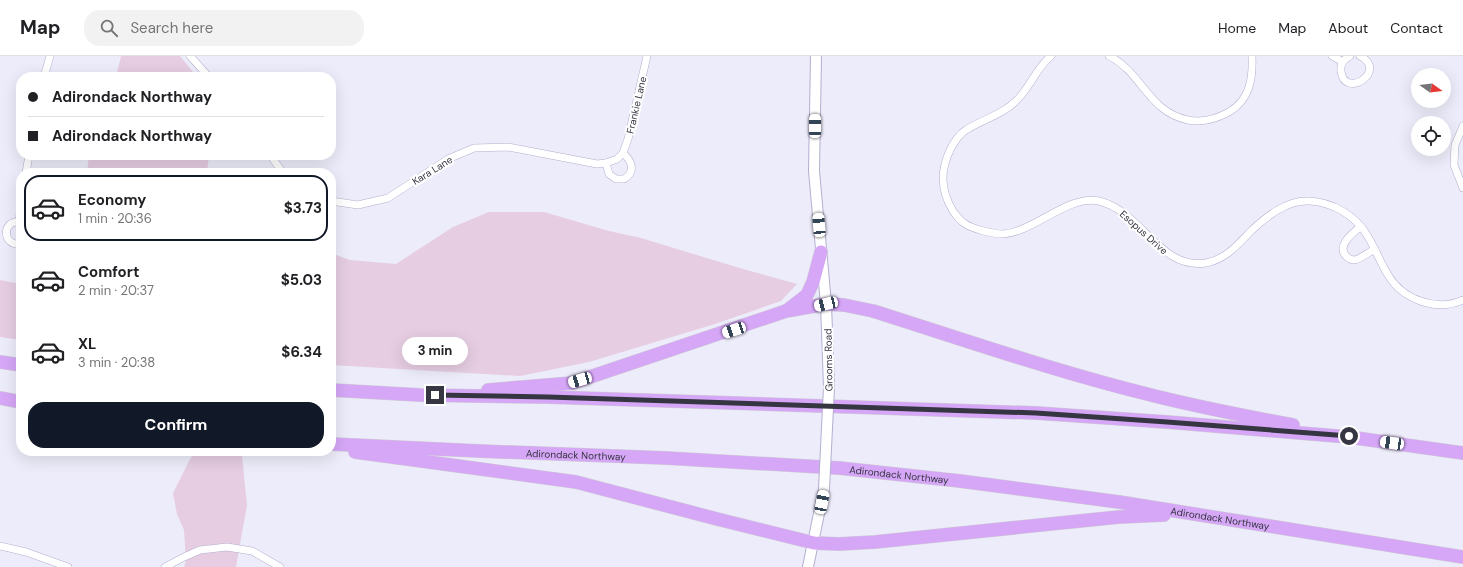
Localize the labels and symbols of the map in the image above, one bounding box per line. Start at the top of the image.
north arrow [1411,68,1451,108]
street label: Frankie Lane [624,75,649,135]
car [809,114,821,138]
street label: Kara Lane [410,153,455,188]
street label: Esopus Drive [1117,207,1171,257]
car [812,213,826,237]
car [813,295,839,313]
car [721,321,747,339]
street label: Grooms Road [821,328,836,392]
callout: 3 min [402,337,468,365]
car [567,371,593,389]
route end [426,386,444,404]
route start [1340,427,1358,445]
car [1379,435,1405,451]
street label: Adirondack Northway [526,447,626,464]
street label: Adirondack Northway [849,463,950,487]
car [814,489,830,515]
street label: Adirondack Northway [1170,504,1271,533]

